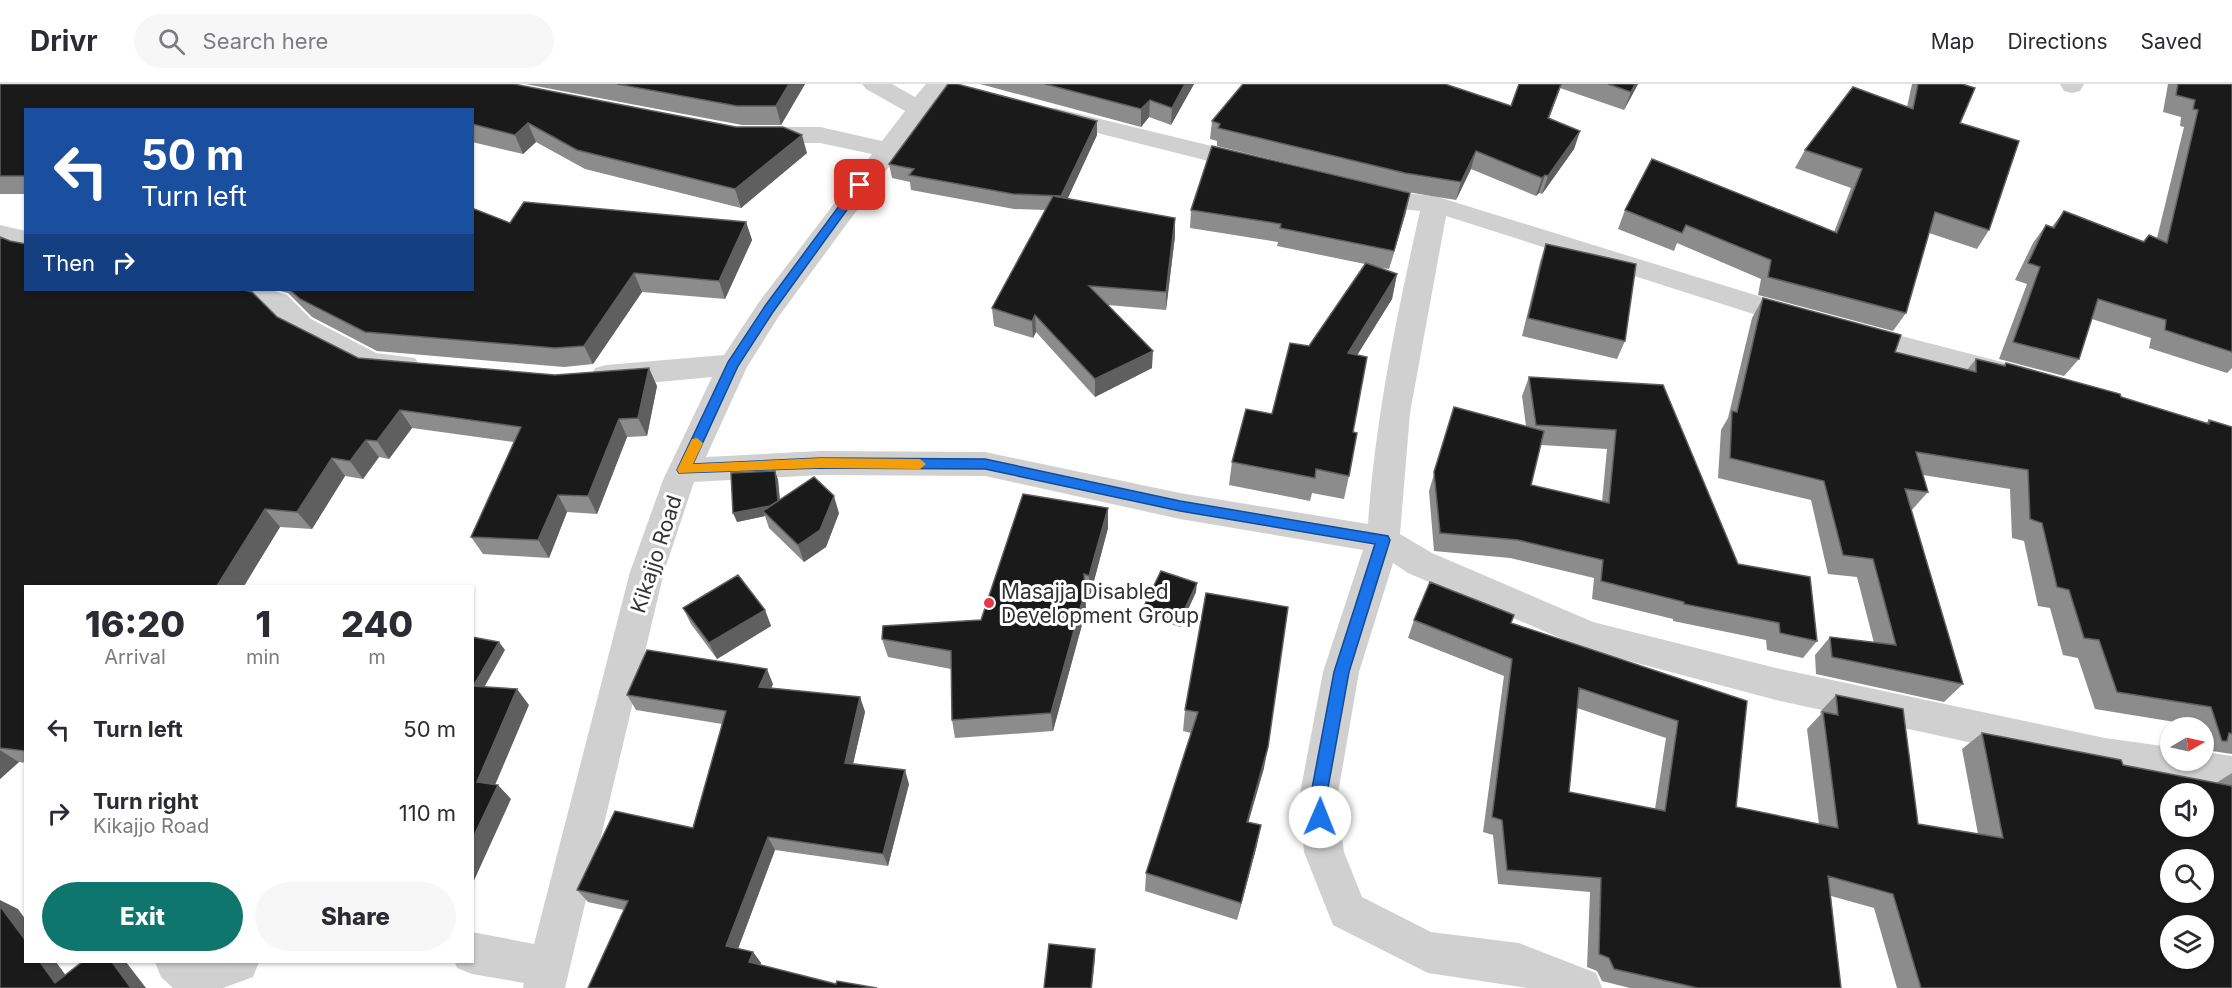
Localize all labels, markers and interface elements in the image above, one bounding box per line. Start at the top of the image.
search box [134,14,554,68]
text: Drivr [30,24,98,58]
icon: search [155,25,188,58]
text: Search here [203,28,328,54]
text: Map [1931,29,1974,54]
text: Directions [2007,29,2108,54]
text: Saved [2141,29,2202,54]
text: 50 m [141,129,244,180]
icon: left [42,132,120,210]
pin [834,159,885,210]
icon: arrive [843,168,876,201]
text: Turn left [141,180,247,213]
icon: right [107,246,140,279]
text: Then [42,250,95,276]
street label: Kikajjo Road [625,492,687,616]
place label: Masajja Disabled Development Group [1001,579,1199,628]
marker: Masajja Disabled Development Group [982,596,996,610]
text: 16:20 [85,602,185,646]
text: 1 [255,602,271,646]
text: 240 [341,602,413,646]
text: Arrival [104,645,166,669]
text: min [246,645,280,669]
text: m [368,645,386,669]
icon: left [42,713,75,746]
text: Turn left [93,716,183,742]
text: 50 m [403,716,456,742]
north arrow [2160,717,2214,771]
map controls [2160,717,2214,969]
button: sound [2160,783,2214,837]
position arrow [1288,785,1352,849]
text: Turn right [93,788,199,814]
icon: right [42,797,75,830]
text: 110 m [399,800,456,826]
text: Kikajjo Road [93,814,209,838]
button: search [2160,849,2214,903]
button: Exit [42,882,243,951]
button: Share [255,882,456,951]
button: layers [2160,915,2214,969]

